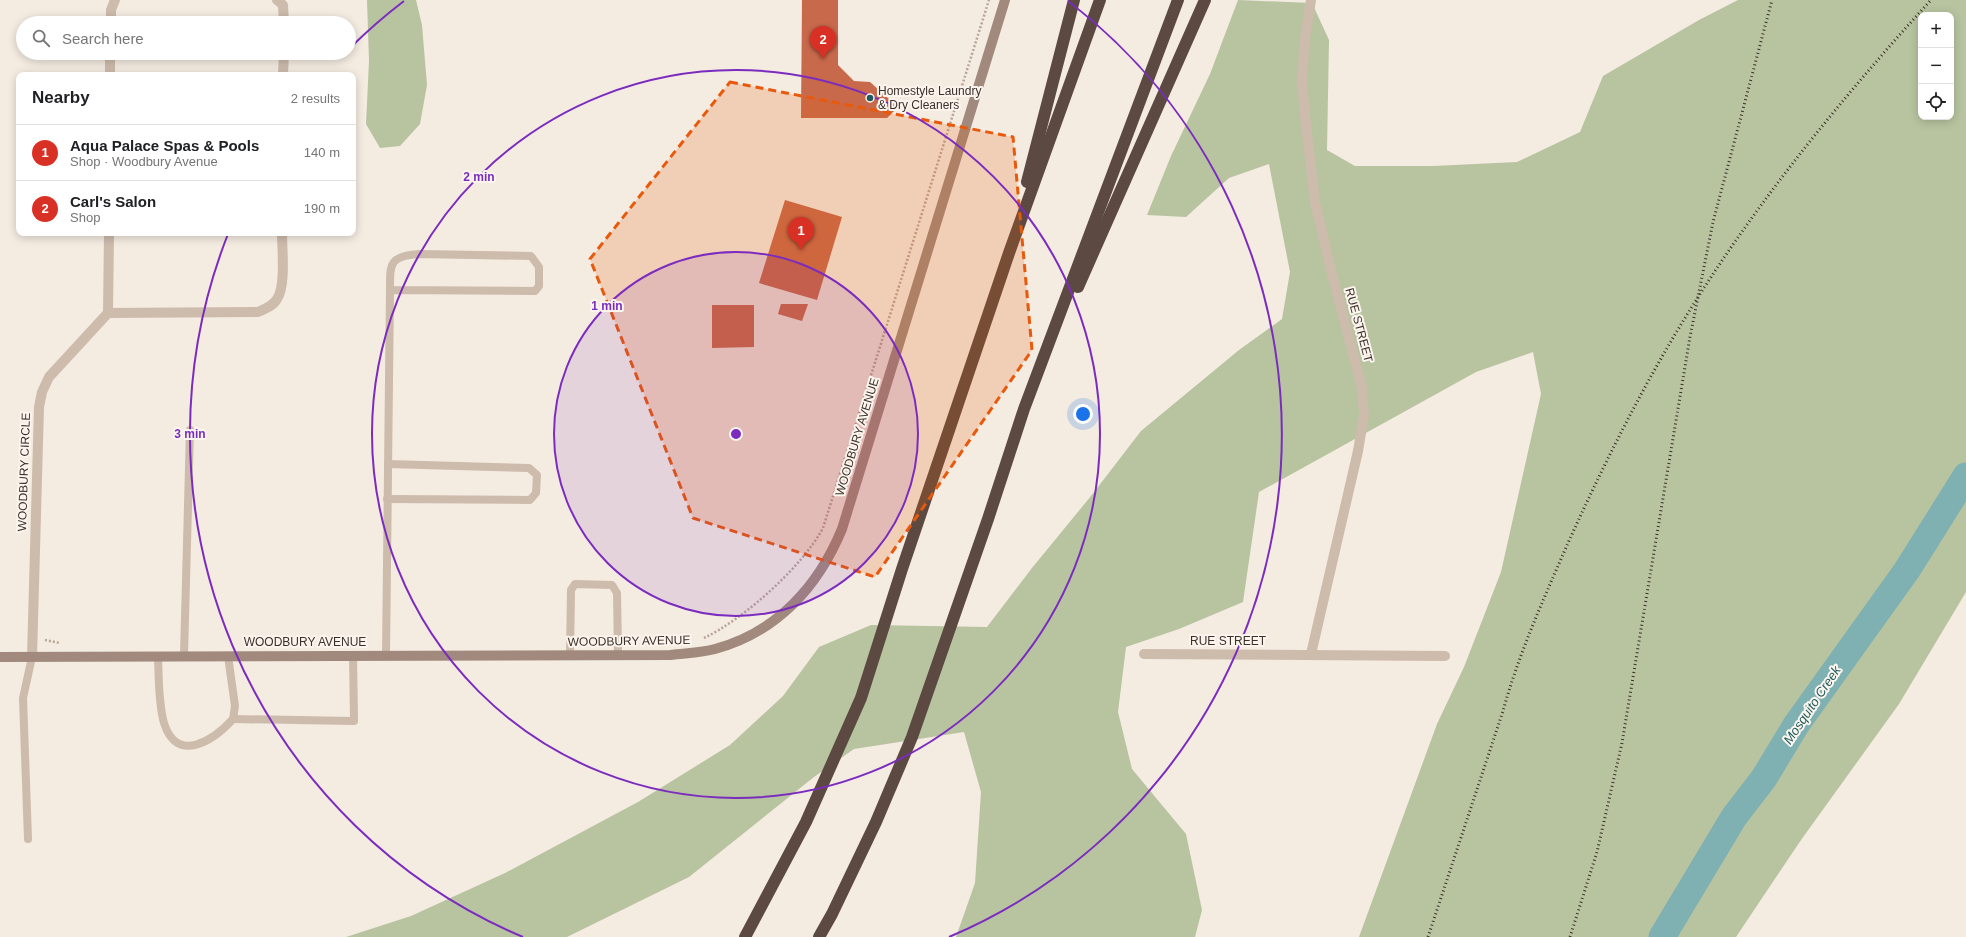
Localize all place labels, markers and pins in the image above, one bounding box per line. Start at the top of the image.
pin: 2 [810,26,836,59]
place label: Homestyle Laundry & Dry Cleaners [878,84,981,112]
marker: Homestyle Laundry & Dry Cleaners [865,93,875,103]
pin: 1 [788,217,814,250]
centre of rings [729,427,743,441]

